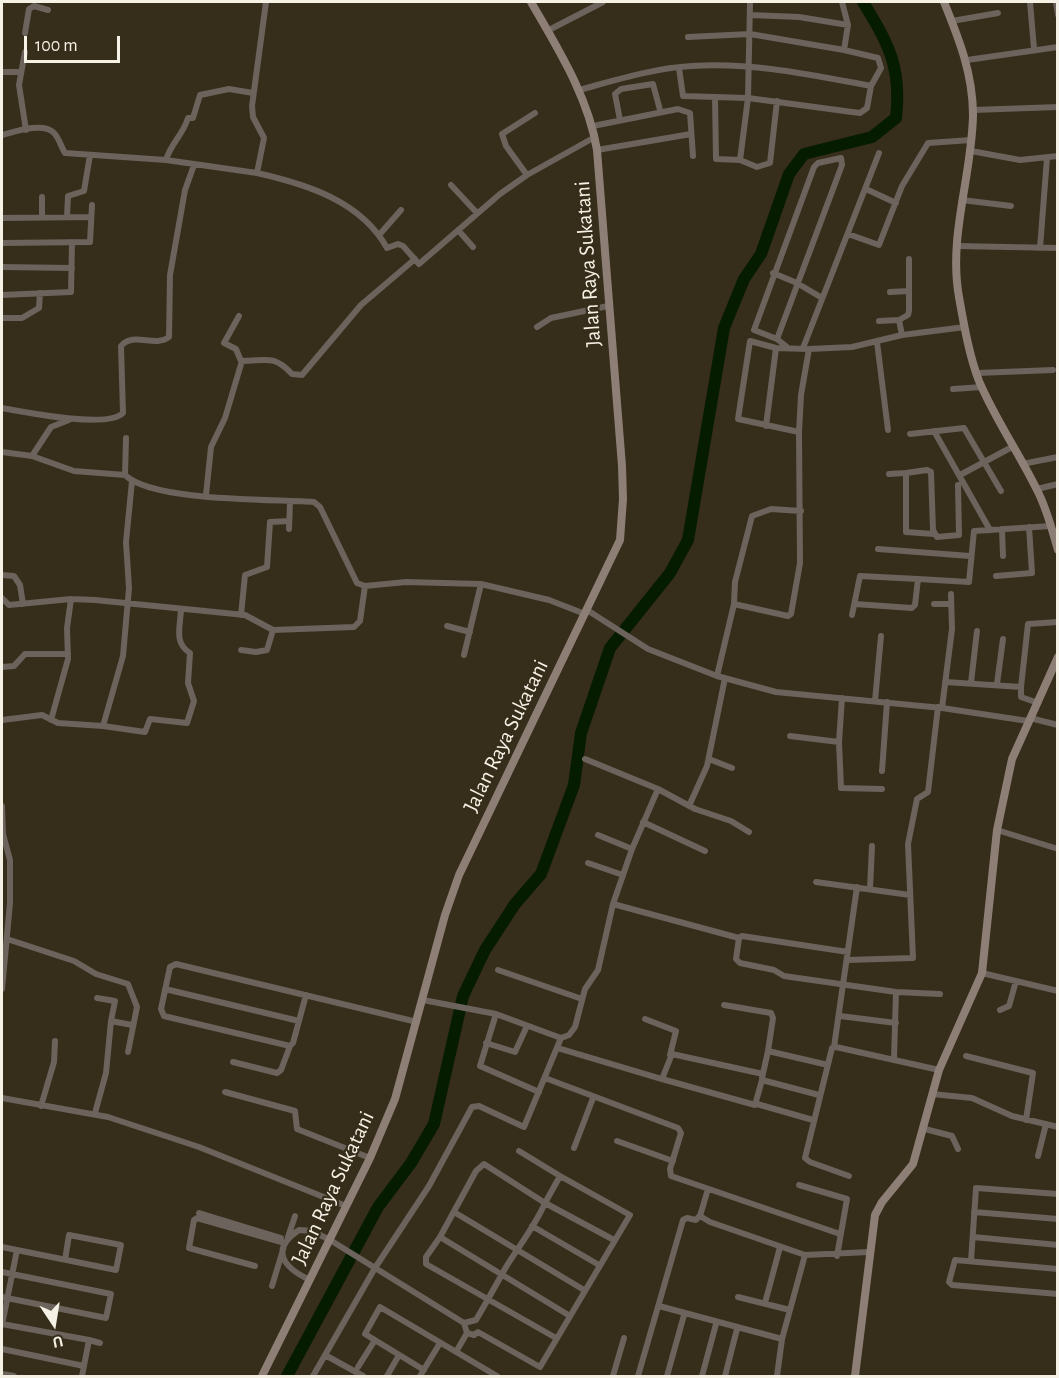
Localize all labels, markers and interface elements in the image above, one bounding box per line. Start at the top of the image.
scale bar [27,24,123,62]
text: 100 m [35,37,78,55]
street label: Jalan Raya Sukatani [569,180,607,348]
street label: Jalan Raya Sukatani [458,655,554,817]
street label: Jalan Raya Sukatani [286,1107,380,1269]
north arrow [24,1294,84,1354]
text: U [51,1333,64,1350]

